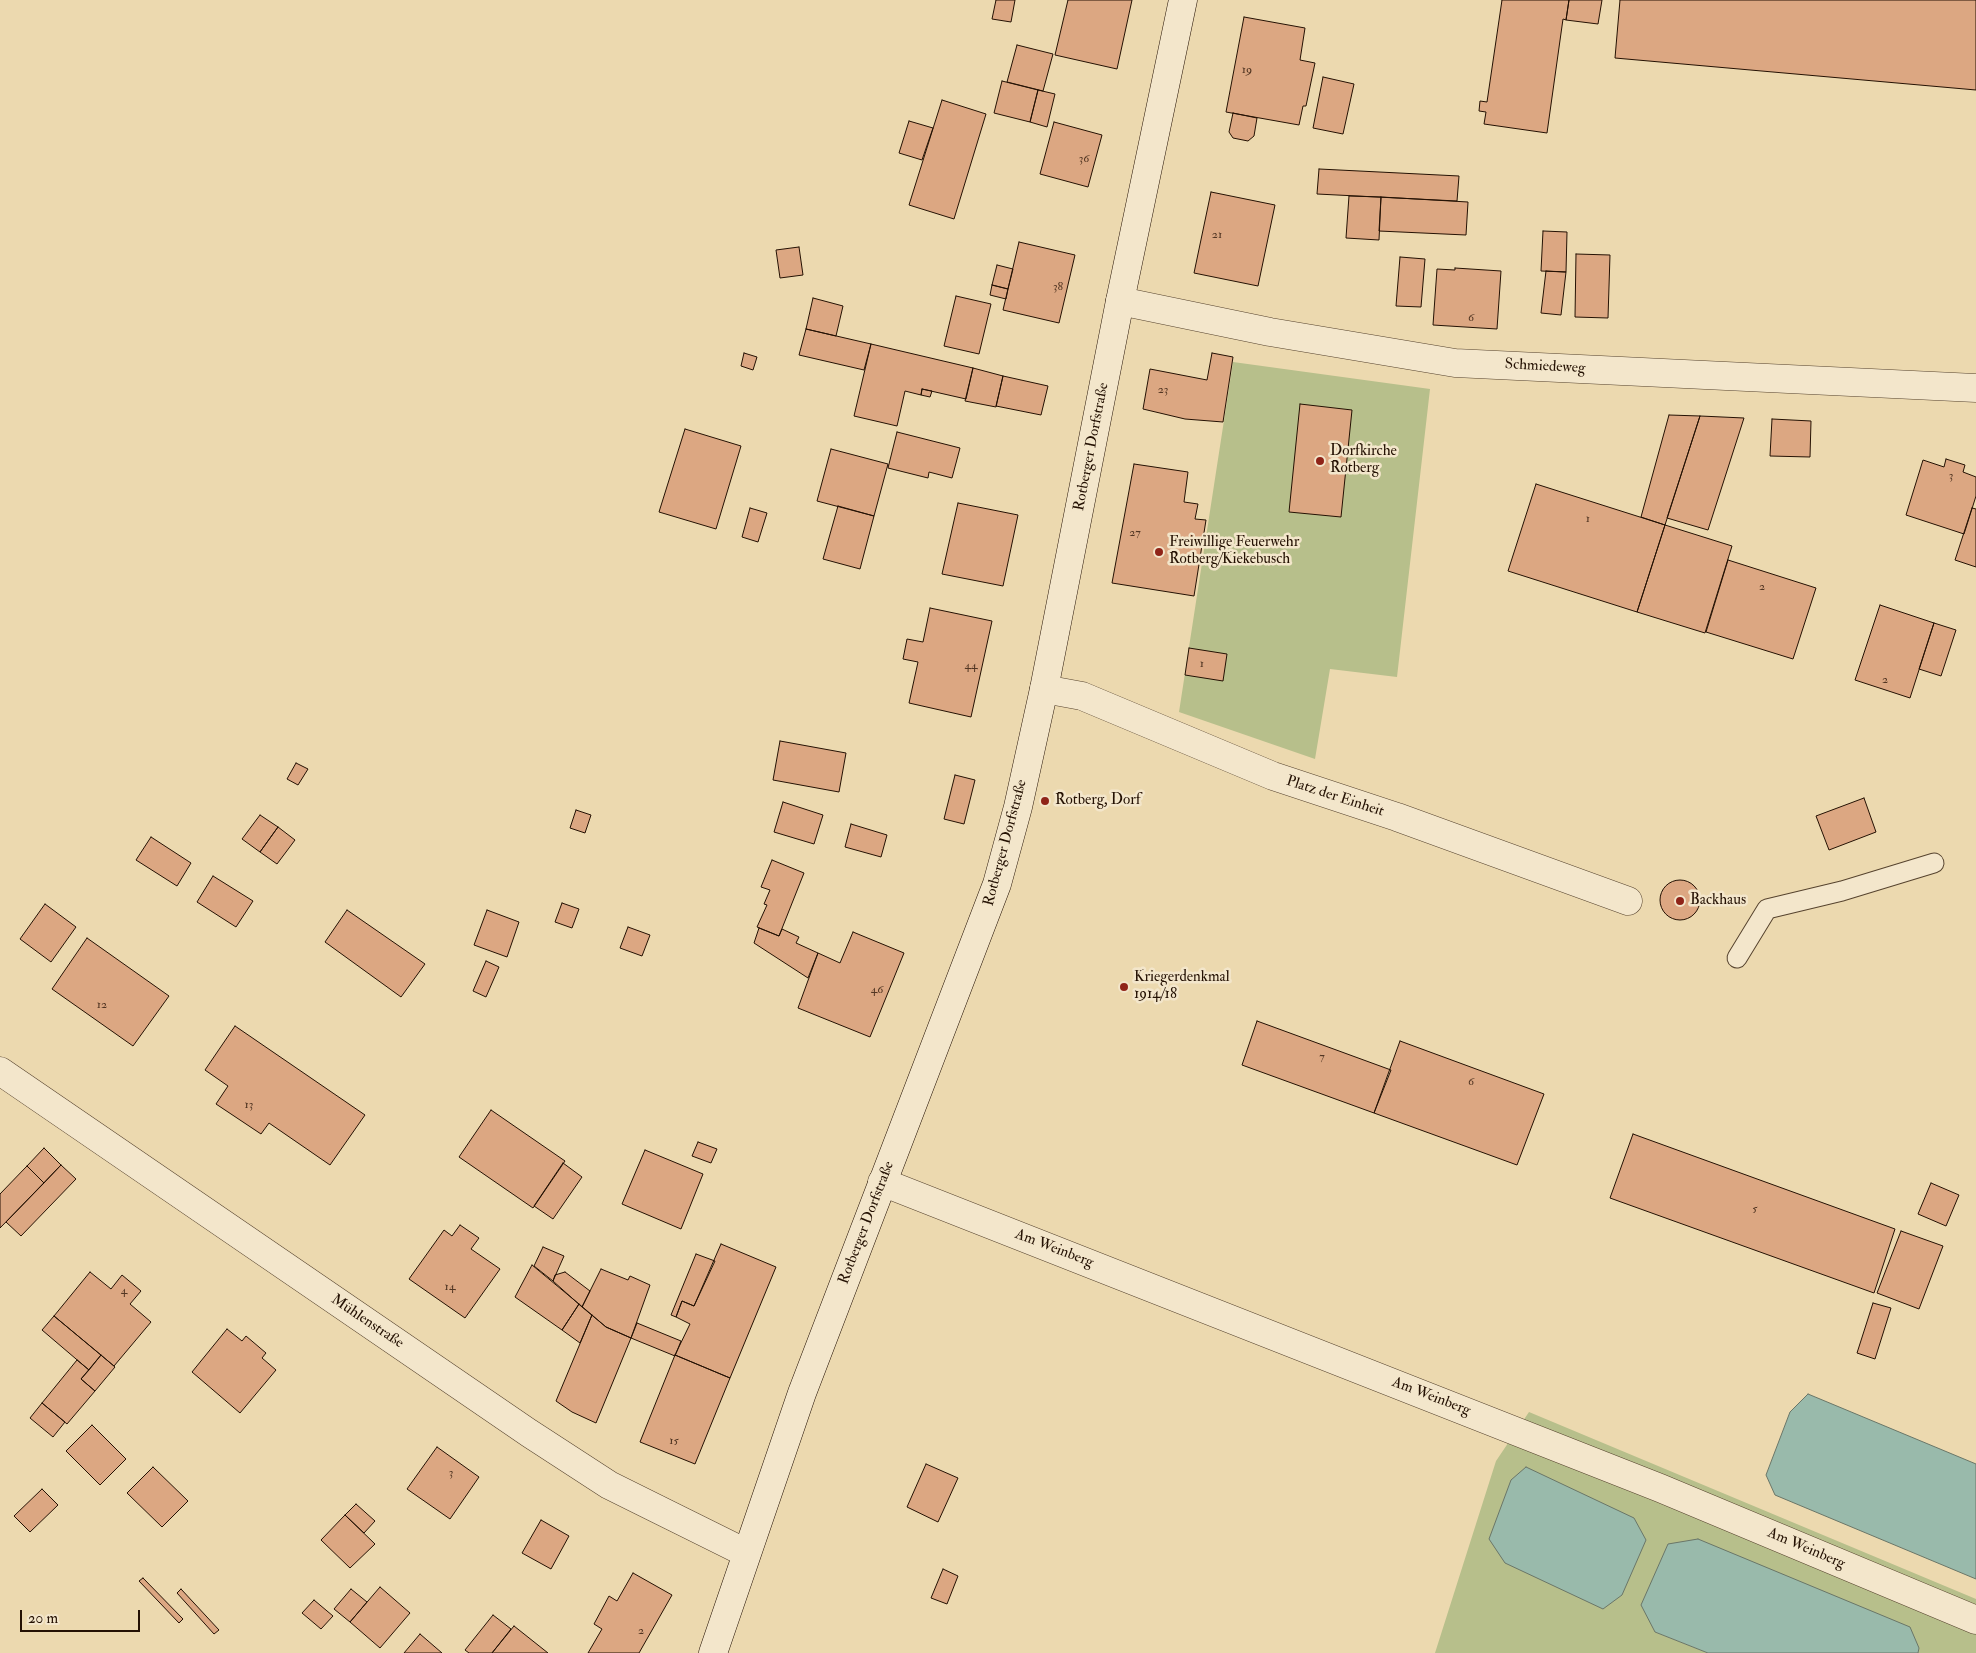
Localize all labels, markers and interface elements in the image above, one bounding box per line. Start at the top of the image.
house number: 19 [1242,63,1252,77]
house number: 36 [1079,152,1089,166]
house number: 21 [1212,228,1222,242]
house number: 38 [1053,280,1063,294]
house number: 6 [1468,311,1474,325]
street label: Schmiedeweg [1504,356,1586,378]
street label: Rotberger Dorfstraße [1071,381,1113,513]
house number: 23 [1158,383,1168,397]
place label: Dorfkirche Rotberg [1330,443,1397,478]
marker: Dorfkirche Rotberg [1314,455,1326,467]
house number: 3 [1949,469,1953,483]
house number: 1 [1586,512,1590,526]
house number: 27 [1129,526,1141,540]
place label: Freiwillige Feuerwehr Rotberg/Kiekebusch [1169,534,1299,569]
marker: Freiwillige Feuerwehr Rotberg/Kiekebusch [1153,546,1165,558]
house number: 2 [1759,580,1765,594]
house number: 1 [1200,657,1204,671]
house number: 44 [965,659,977,673]
house number: 2 [1882,673,1888,687]
street label: Platz der Einheit [1284,773,1386,821]
street label: Rotberger Dorfstraße [980,778,1032,908]
place label: Rotberg, Dorf [1055,792,1141,810]
marker: Rotberg, Dorf [1039,795,1051,807]
place label: Backhaus [1690,892,1746,910]
marker: Backhaus [1674,895,1686,907]
place label: Kriegerdenkmal 1914/18 [1134,969,1230,1004]
marker: Kriegerdenkmal 1914/18 [1118,981,1130,993]
house number: 46 [871,983,883,997]
house number: 12 [97,998,107,1012]
house number: 7 [1319,1050,1325,1064]
house number: 6 [1468,1075,1474,1089]
house number: 13 [245,1098,253,1112]
street label: Rotberger Dorfstraße [835,1159,899,1287]
house number: 5 [1752,1202,1758,1216]
street label: Am Weinberg [1012,1226,1096,1272]
house number: 14 [445,1280,455,1294]
house number: 4 [121,1284,127,1298]
street label: Mühlenstraße [327,1291,407,1353]
street label: Am Weinberg [1389,1374,1473,1420]
house number: 15 [669,1434,679,1448]
house number: 3 [449,1466,453,1480]
street label: Am Weinberg [1764,1525,1848,1573]
scale bar [22,1600,142,1632]
text: 20 m [28,1609,58,1628]
house number: 2 [638,1624,644,1638]

